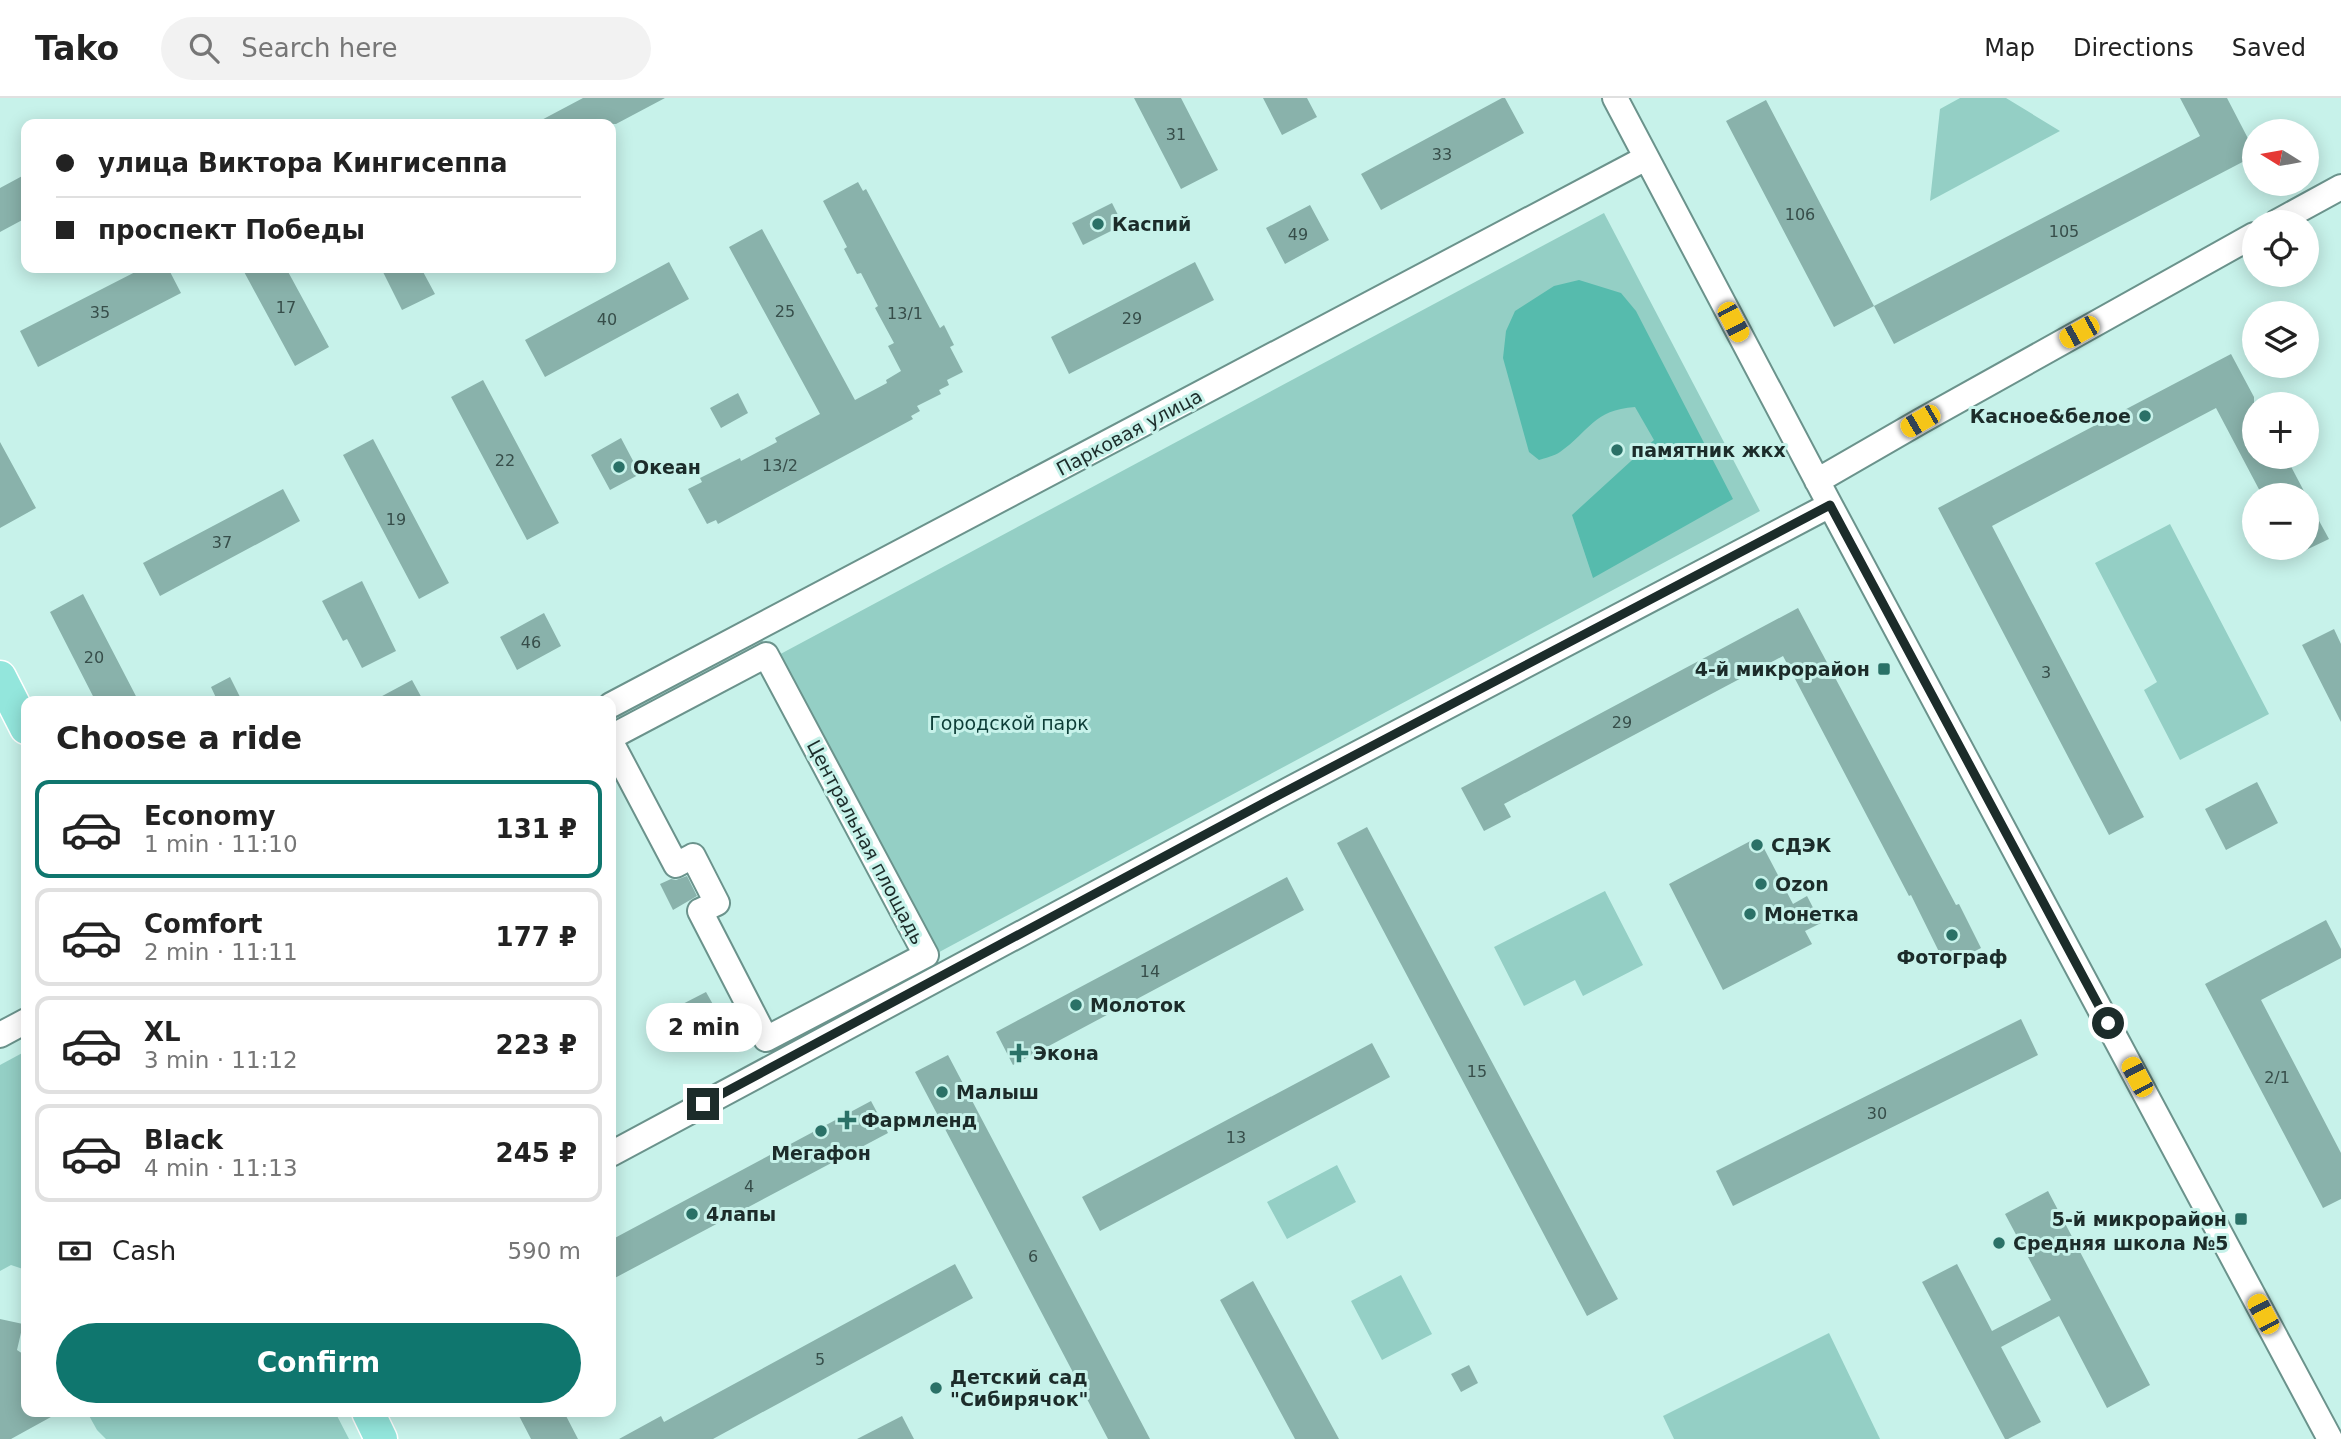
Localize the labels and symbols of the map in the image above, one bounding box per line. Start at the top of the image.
north arrow [2242,119,2319,196]
house number: 31 [1166,125,1186,144]
house number: 33 [1432,145,1452,164]
house number: 106 [1785,205,1815,224]
place label: Каспий [1112,213,1191,235]
marker: Каспий [1090,216,1106,232]
house number: 105 [2049,222,2079,241]
house number: 49 [1288,225,1308,244]
house number: 17 [276,298,296,317]
car [1714,299,1753,345]
house number: 25 [775,302,795,321]
house number: 35 [90,303,110,322]
house number: 13/1 [887,304,923,323]
house number: 29 [1122,309,1142,328]
house number: 40 [597,310,617,329]
car [2056,313,2103,351]
street label: Парковая улица [1052,384,1206,480]
car [1897,401,1944,441]
place label: Касное&белое [1970,405,2131,427]
marker: Касное&белое [2137,408,2153,424]
place label: памятник жкх [1631,439,1786,461]
marker: памятник жкх [1609,442,1625,458]
house number: 22 [495,451,515,470]
place label: Океан [633,456,701,478]
house number: 13/2 [762,456,798,475]
marker: Океан [611,459,627,475]
house number: 19 [386,510,406,529]
house number: 37 [212,533,232,552]
house number: 46 [521,633,541,652]
house number: 20 [84,648,104,667]
place label: 4-й микрорайон [1695,658,1870,680]
marker: 4-й микрорайон [1876,661,1892,677]
house number: 3 [2041,663,2051,682]
park label: Городской парк [929,712,1089,734]
house number: 29 [1612,713,1632,732]
street label: Центральная площадь [803,736,929,948]
place label: СДЭК [1771,834,1832,856]
marker: СДЭК [1749,837,1765,853]
place label: Ozon [1775,873,1829,895]
marker: Ozon [1753,876,1769,892]
place label: Монетка [1764,903,1859,925]
marker: Монетка [1742,906,1758,922]
marker: Фотограф [1944,927,1960,943]
place label: Фотограф [1896,946,2008,968]
house number: 14 [1140,962,1160,981]
place label: Молоток [1090,994,1186,1016]
marker: Молоток [1068,997,1084,1013]
callout: 2 min [645,1002,761,1052]
route start [2092,1007,2124,1039]
place label: Экона [1033,1042,1099,1064]
marker: Экона [1011,1045,1027,1061]
car [2118,1054,2157,1100]
house number: 15 [1467,1062,1487,1081]
house number: 2/1 [2264,1068,2290,1087]
place label: Малыш [956,1081,1039,1103]
marker: Малыш [934,1084,950,1100]
route end [687,1088,719,1120]
house number: 30 [1867,1104,1887,1123]
place label: Фармленд [861,1109,977,1131]
marker: Фармленд [839,1112,855,1128]
marker: Мегафон [813,1123,829,1139]
house number: 13 [1226,1128,1246,1147]
place label: Мегафон [771,1142,871,1164]
house number: 4 [744,1177,754,1196]
place label: 4лапы [706,1203,776,1225]
marker: 4лапы [684,1206,700,1222]
place label: 5-й микрорайон [2052,1208,2227,1230]
marker: 5-й микрорайон [2233,1211,2249,1227]
place label: Средняя школа №5 [2013,1232,2228,1254]
marker: Средняя школа №5 [1991,1235,2007,1251]
house number: 6 [1028,1247,1038,1266]
car [2244,1291,2283,1337]
house number: 5 [815,1350,825,1369]
place label: Детский сад "Сибирячок" [950,1366,1088,1410]
marker: Детский сад "Сибирячок" [928,1380,944,1396]

